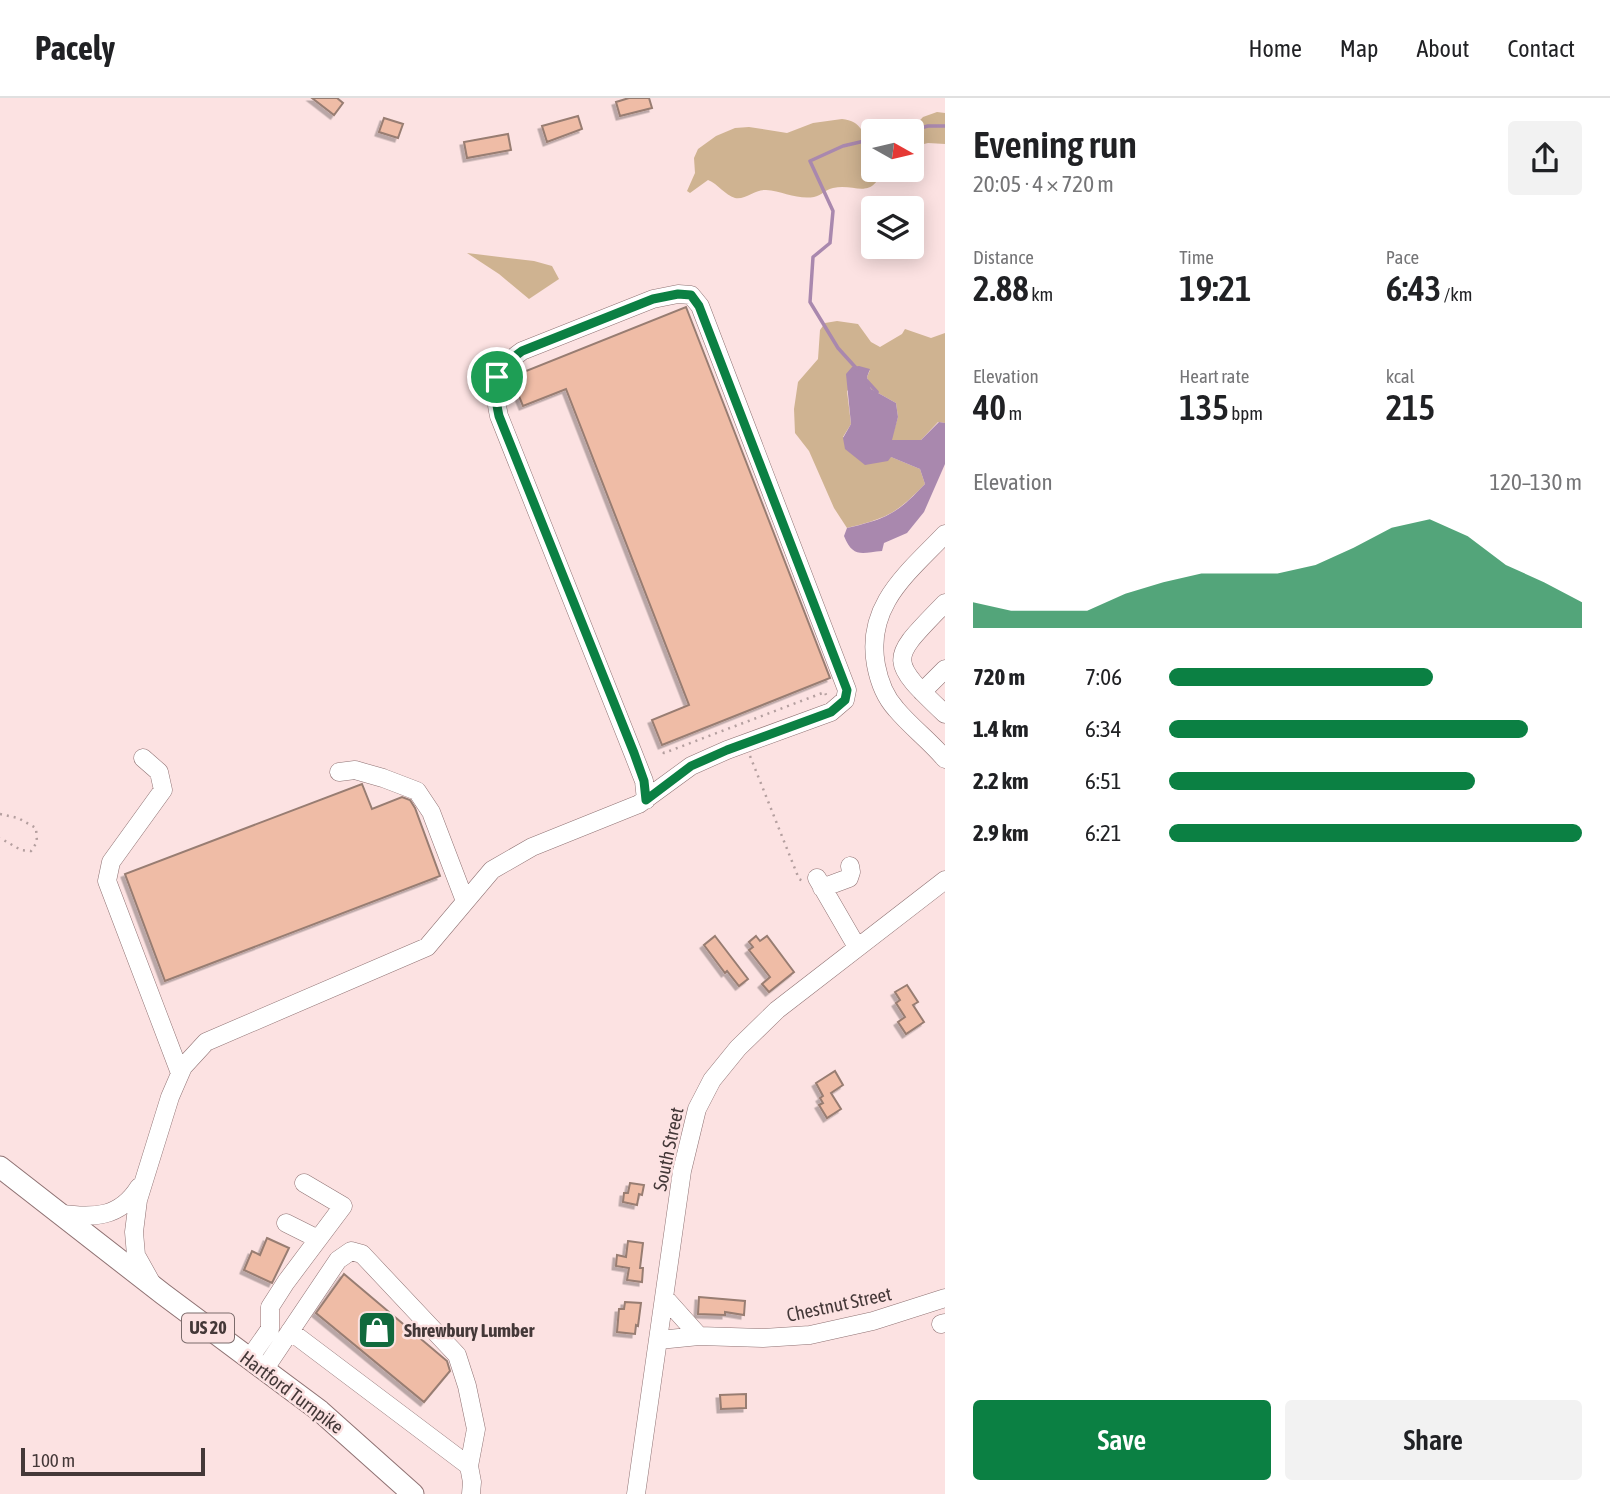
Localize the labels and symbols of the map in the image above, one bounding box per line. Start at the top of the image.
north arrow [861,119,924,182]
pin [467,347,527,407]
street label: South Street [648,1105,688,1193]
street label: Chestnut Street [785,1282,893,1326]
shop icon: Shrewbury Lumber [356,1309,398,1351]
road number: US 20 [182,1314,234,1343]
place label: Shrewbury Lumber [404,1319,535,1341]
street label: Hartford Turnpike [236,1346,348,1438]
scale bar [21,1445,205,1477]

